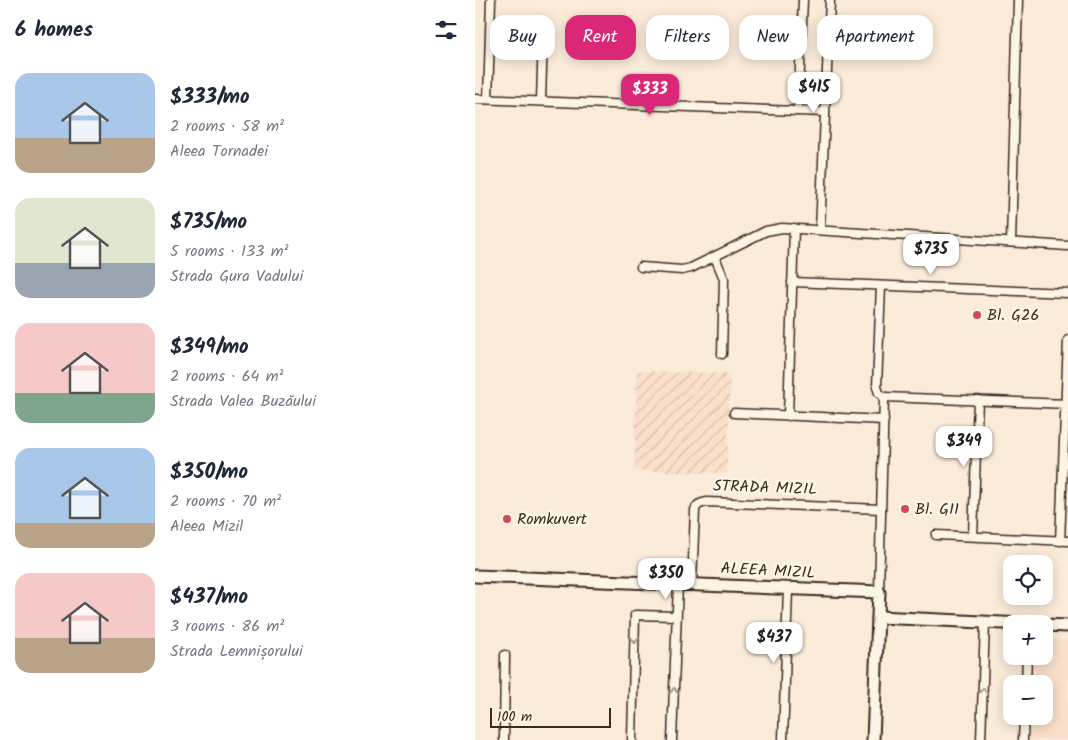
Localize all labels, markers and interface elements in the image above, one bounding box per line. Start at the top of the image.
text: 6 homes [15,14,93,47]
chip: Buy [490,15,555,60]
chip: Rent [565,15,636,60]
chip: Filters [646,15,729,60]
chip: New [739,15,807,60]
chip: Apartment [817,15,933,60]
icon: filters [432,16,460,44]
pin: $415 [784,72,844,114]
pin: $333 [620,74,680,116]
text: $415 [798,75,830,100]
text: $333 [632,77,668,102]
text: $333/mo [170,81,250,114]
icon: home [55,93,115,153]
text: 2 rooms · 58 m² [170,114,284,139]
text: Aleea Tornadei [170,139,268,164]
text: $735/mo [170,206,247,239]
icon: home [55,218,115,278]
pin: $735 [901,234,961,276]
text: $735 [914,237,948,262]
text: 5 rooms · 133 m² [170,239,288,264]
text: Strada Gura Vadului [170,264,303,289]
place label: Bl. G26 [987,303,1039,328]
marker: Bl. G26 [971,309,983,321]
text: $349/mo [170,331,249,364]
icon: home [55,343,115,403]
text: 2 rooms · 64 m² [170,364,283,389]
text: Strada Valea Buzăului [170,389,316,414]
pin: $349 [934,426,994,468]
text: $349 [946,429,982,454]
text: $350/mo [170,456,248,489]
icon: home [55,468,115,528]
street label: STRADA MIZIL [713,474,817,502]
text: 2 rooms · 70 m² [170,489,281,514]
place label: Bl. G11 [915,497,959,522]
marker: Bl. G11 [899,503,911,515]
place label: Romkuvert [517,507,588,532]
marker: Romkuvert [501,513,513,525]
text: Aleea Mizil [170,514,243,539]
map controls [1003,555,1053,725]
button: locate [1003,555,1053,605]
street label: ALEEA MIZIL [720,556,816,586]
pin: $350 [636,558,696,600]
text: $350 [649,561,683,586]
text: $437/mo [170,581,248,614]
icon: home [55,593,115,653]
text: 3 rooms · 86 m² [170,614,284,639]
button: + [1003,615,1053,665]
pin: $437 [744,622,804,664]
text: $437 [757,625,791,650]
one-way arrow [630,636,640,644]
text: Strada Lemnișorului [170,639,303,664]
button: − [1003,675,1053,725]
one-way arrow [669,687,679,695]
one-way arrow [977,687,988,695]
scale bar [490,705,611,728]
text: 100 m [497,706,532,728]

